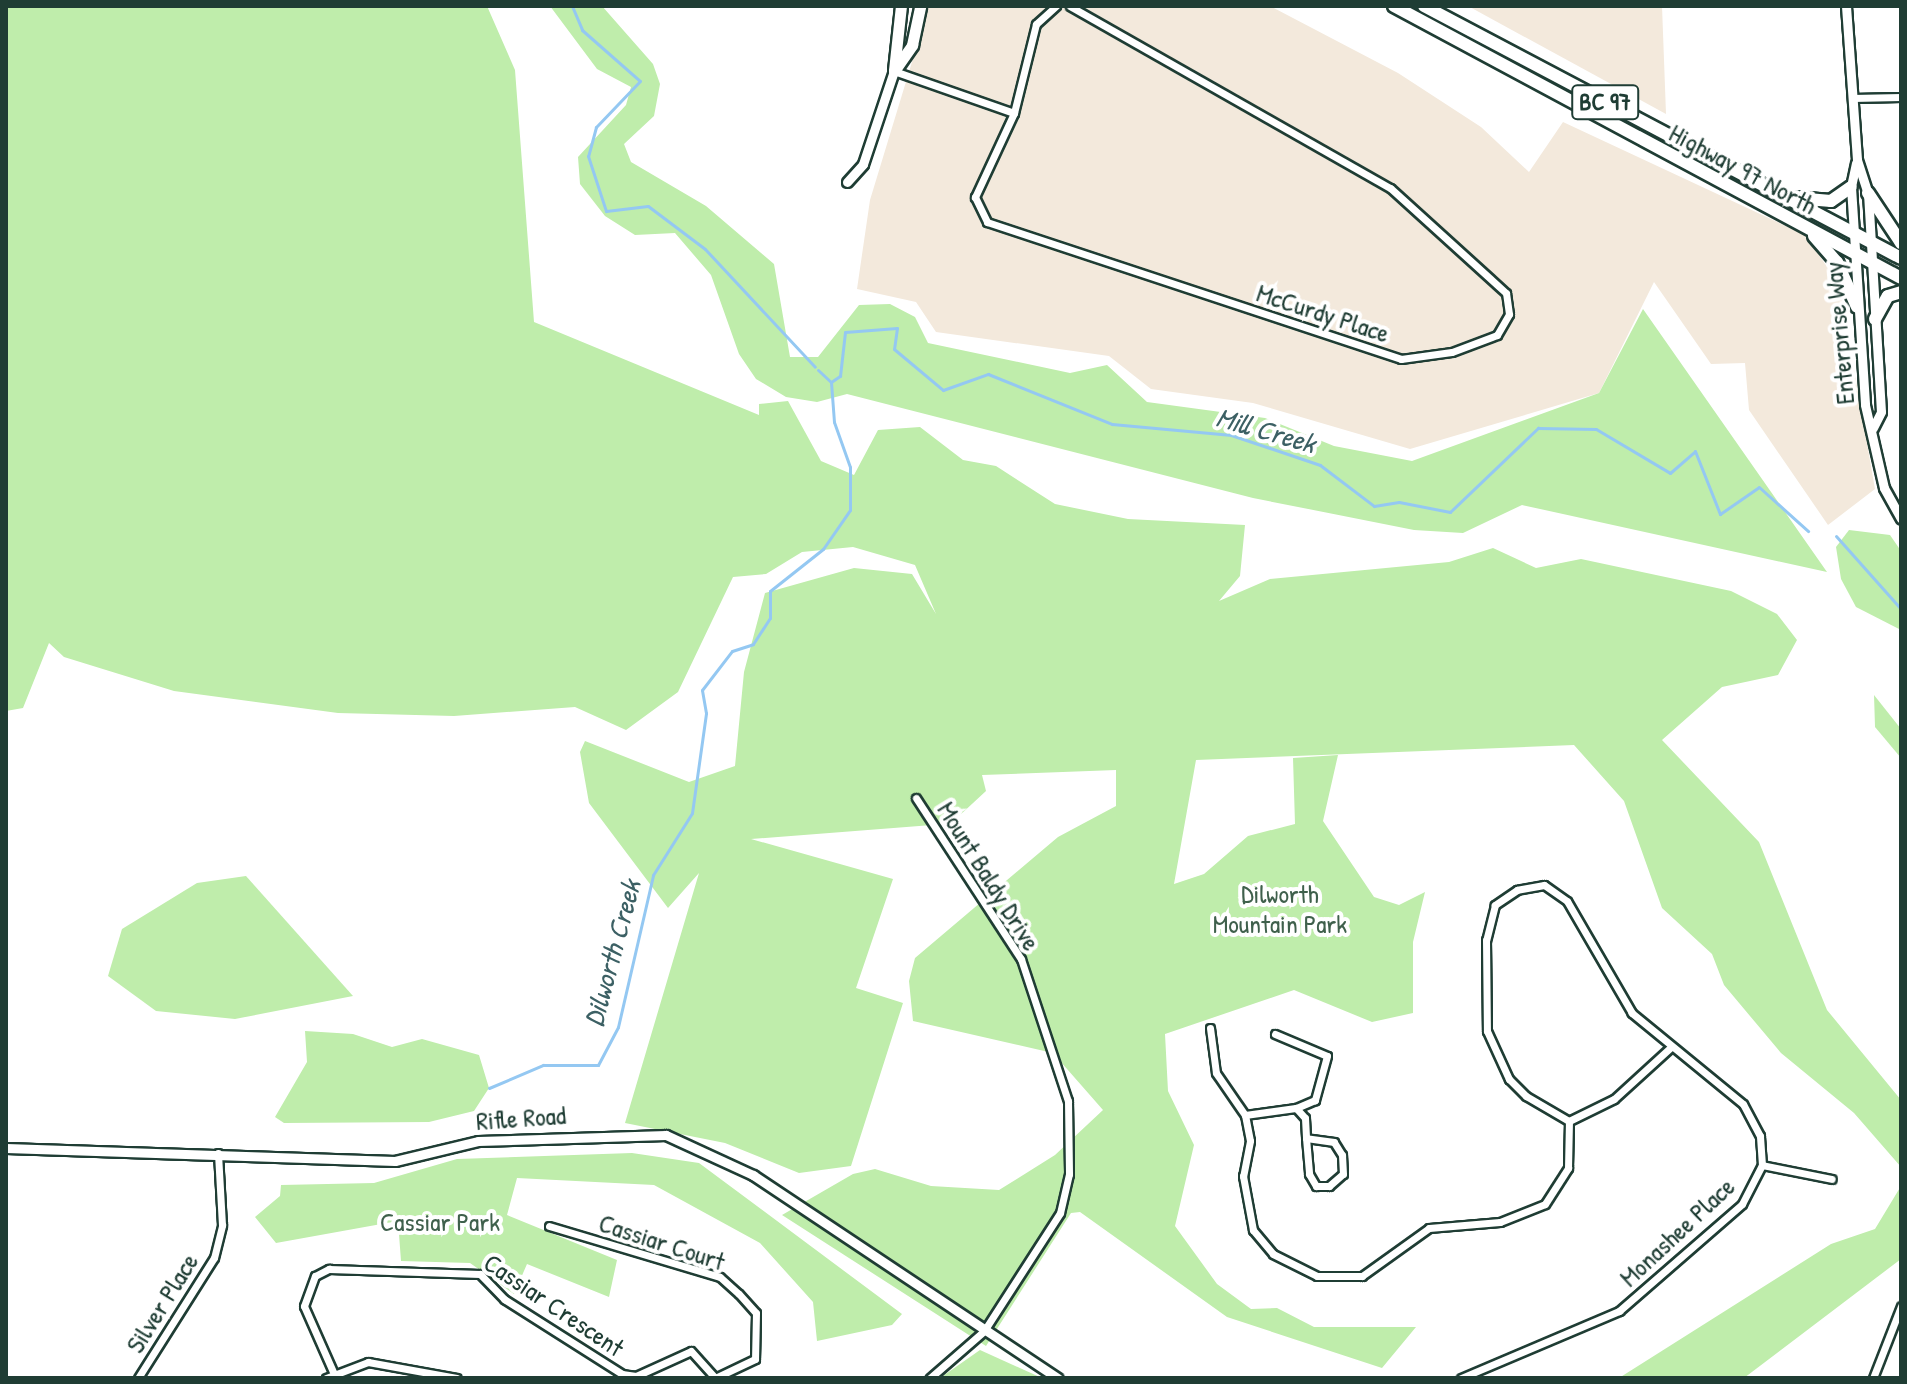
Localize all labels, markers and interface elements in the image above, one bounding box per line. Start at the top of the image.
road number: BC 97 [1571,82,1639,122]
street label: Highway 97 North [1664,117,1822,221]
street label: Enterprise Way [1817,260,1861,406]
street label: McCurdy Place [1253,277,1393,349]
water label: Mill Creek [1213,400,1319,460]
street label: Mount Baldy Drive [931,796,1047,956]
water label: Dilworth Creek [576,876,648,1030]
park label: Dilworth Mountain Park [1213,878,1347,940]
street label: Rifle Road [475,1099,567,1137]
street label: Monashee Place [1613,1171,1741,1293]
park label: Cassiar Park [380,1206,500,1238]
street label: Cassiar Court [595,1207,729,1277]
street label: Silver Place [119,1247,205,1359]
street label: Cassiar Crescent [478,1247,630,1363]

